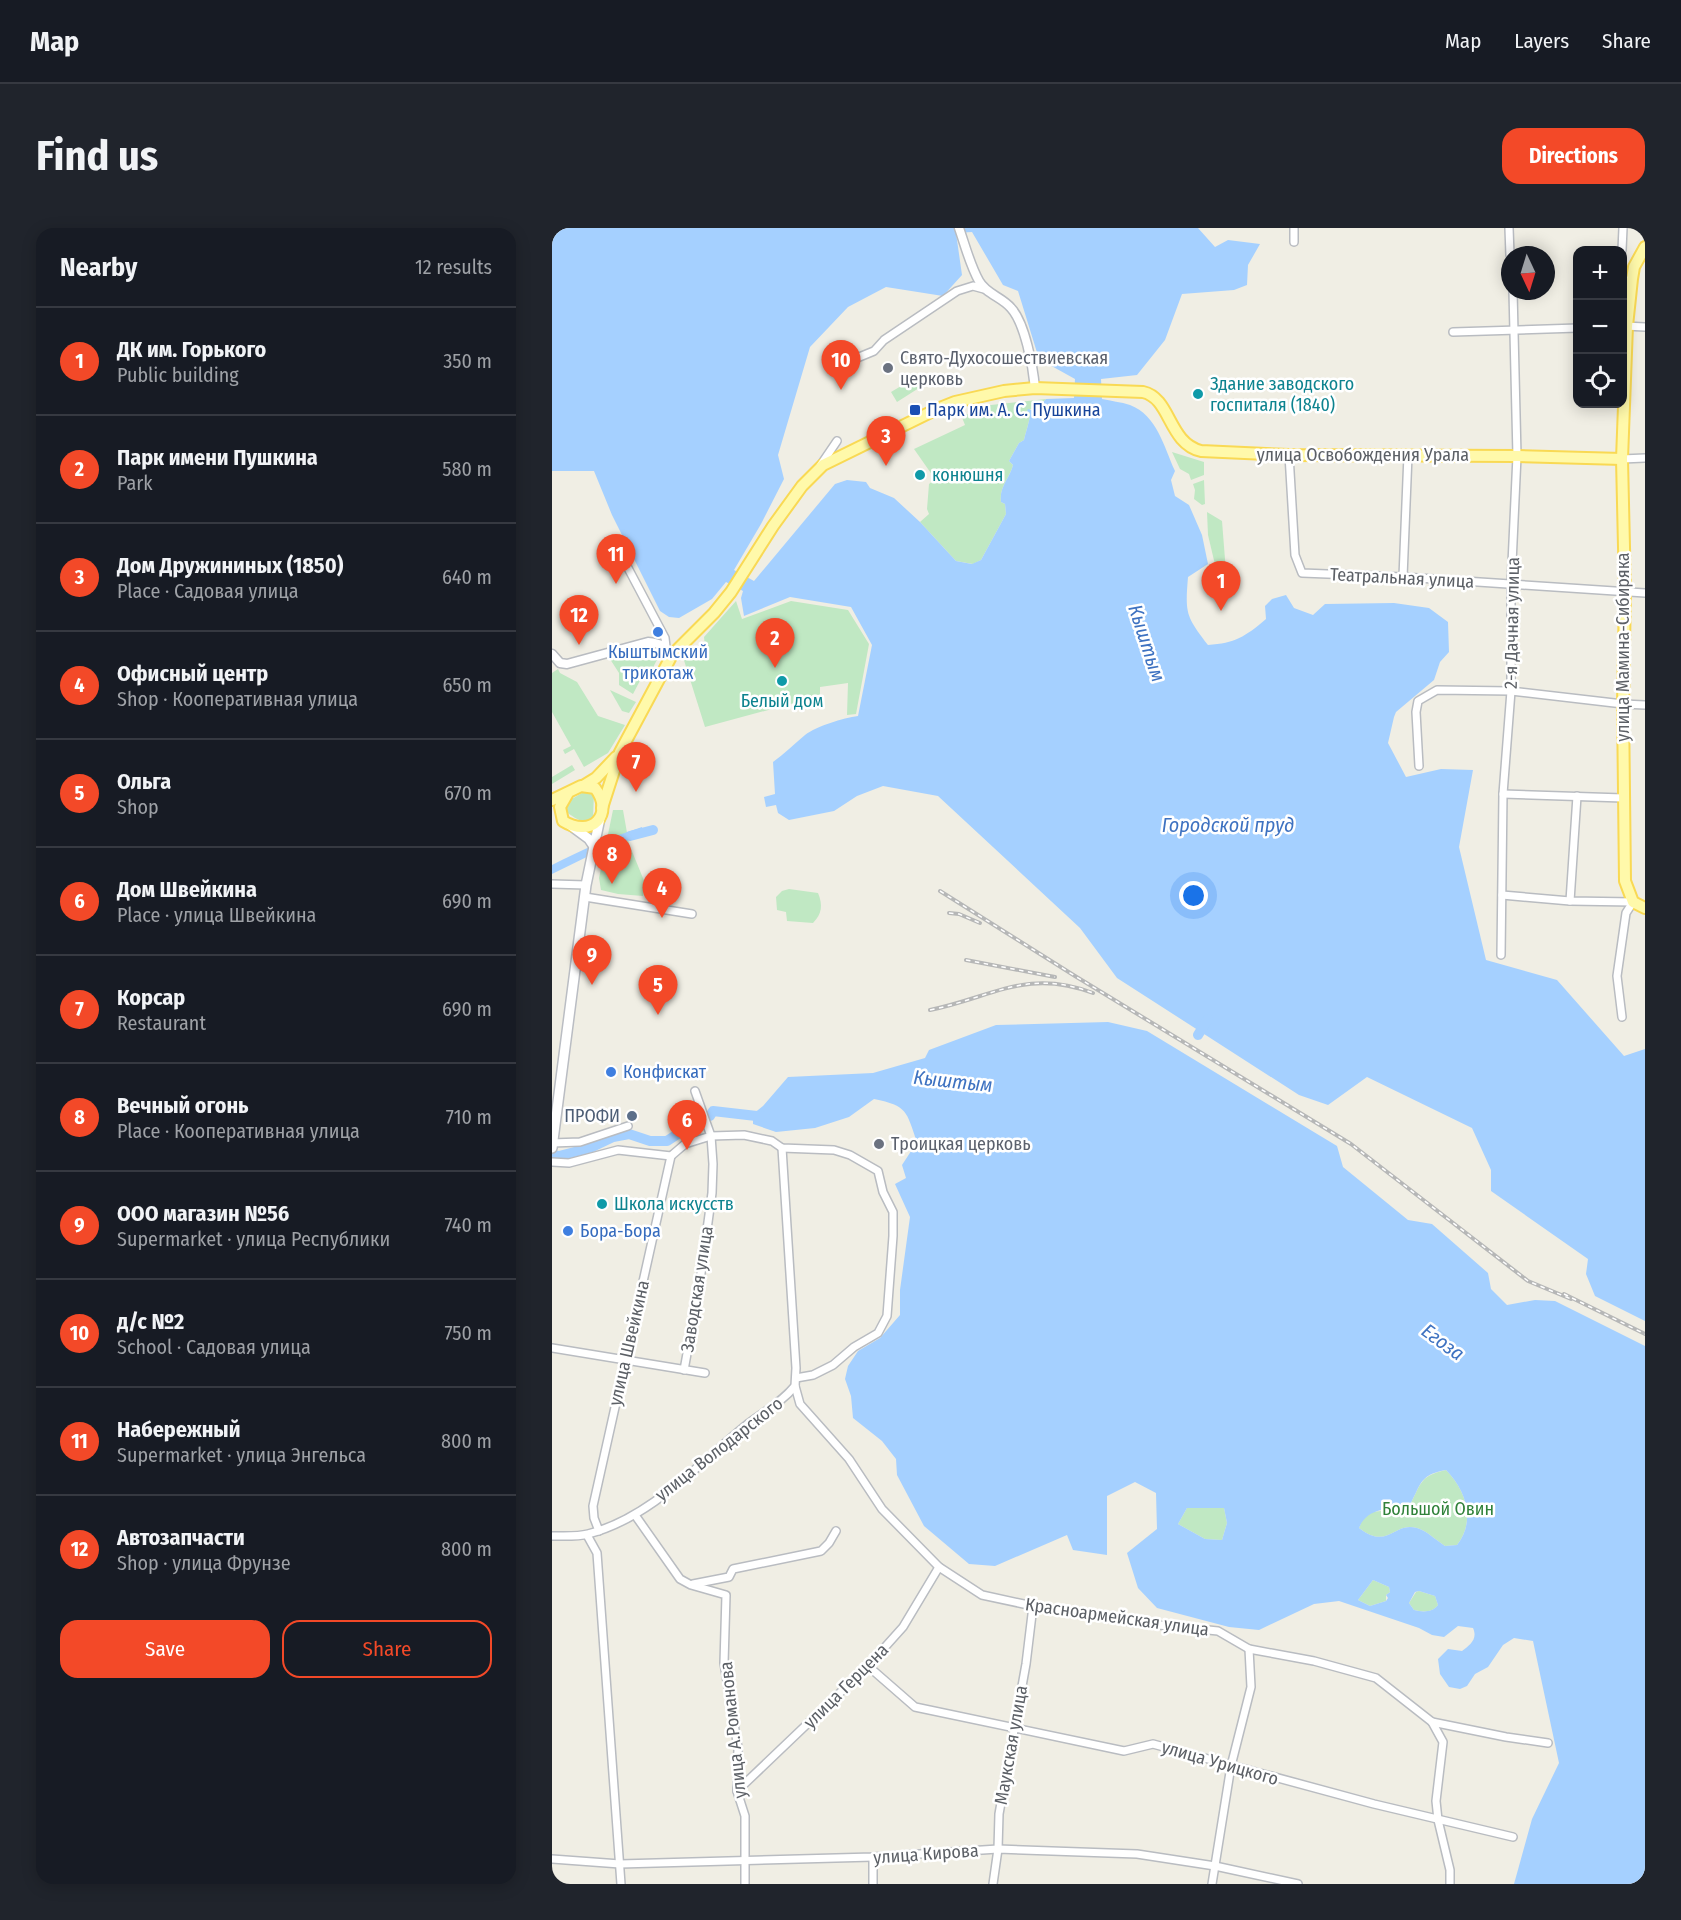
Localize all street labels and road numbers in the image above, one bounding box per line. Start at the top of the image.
street label: улица Освобождения Урала [1257,444,1469,466]
street label: улица Мамина-Сибиряка [1612,552,1634,742]
street label: 2-я Дачная улица [1500,557,1524,689]
street label: Театральная улица [1329,563,1475,593]
street label: Заводская улица [676,1224,718,1354]
street label: улица Швейкина [604,1278,654,1408]
street label: улица Володарского [651,1392,787,1506]
street label: Красноармейская улица [1024,1593,1210,1641]
street label: улица Герцена [799,1639,893,1733]
street label: улица А.Романова [715,1660,751,1800]
street label: Маукская улица [990,1684,1032,1806]
street label: улица Урицкого [1159,1736,1281,1790]
street label: улица Кирова [873,1839,979,1869]

